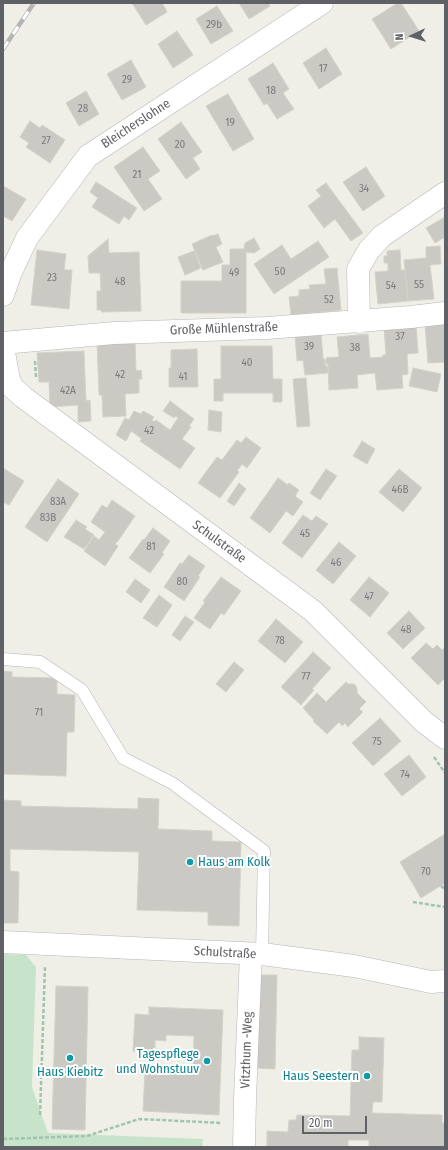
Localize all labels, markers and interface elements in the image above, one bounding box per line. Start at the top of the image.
north arrow [392,16,432,56]
house number: 29b [206,18,222,32]
text: N [393,33,406,41]
house number: 17 [319,62,327,76]
house number: 29 [122,73,132,87]
house number: 18 [266,84,276,98]
street label: Bleicherslohne [99,96,173,152]
house number: 28 [78,102,88,116]
house number: 19 [225,116,235,130]
house number: 27 [41,134,51,148]
house number: 20 [175,138,185,152]
house number: 21 [133,168,141,182]
house number: 34 [359,182,369,196]
house number: 50 [275,265,285,279]
house number: 49 [229,266,239,280]
house number: 23 [47,271,57,285]
house number: 48 [115,275,125,289]
house number: 55 [414,278,424,292]
house number: 54 [386,279,396,293]
house number: 52 [324,293,334,307]
street label: Große Mühlenstraße [170,319,278,339]
house number: 37 [395,330,405,344]
house number: 39 [304,340,314,354]
house number: 38 [350,341,360,355]
house number: 40 [241,356,253,370]
house number: 42 [115,368,125,382]
house number: 41 [178,370,188,384]
house number: 42A [60,384,76,398]
house number: 42 [144,424,154,438]
house number: 46B [392,483,408,497]
house number: 83A [50,495,66,509]
house number: 83B [40,511,56,525]
street label: Schulstraße [189,517,249,567]
house number: 45 [300,527,310,541]
house number: 81 [146,540,156,554]
house number: 46 [331,556,341,570]
house number: 80 [176,575,188,589]
house number: 47 [364,590,374,604]
house number: 48 [401,623,411,637]
house number: 78 [275,634,285,648]
house number: 77 [302,670,310,684]
house number: 71 [35,706,43,720]
house number: 75 [372,735,382,749]
house number: 74 [400,768,410,782]
place label: Haus am Kolk [198,854,270,870]
marker: Haus am Kolk [185,857,195,867]
house number: 70 [421,865,431,879]
street label: Schulstraße [193,944,257,962]
street label: Vitzthum -Weg [238,1011,256,1089]
place label: Tagespflege und Wohnstuuv [116,1046,199,1077]
marker: Haus Kiebitz [65,1053,75,1063]
marker: Tagespflege und Wohnstuuv [202,1056,212,1066]
place label: Haus Kiebitz [37,1064,103,1080]
place label: Haus Seestern [283,1068,359,1084]
marker: Haus Seestern [362,1071,372,1081]
scale bar [304,1108,369,1134]
text: 20 m [309,1116,333,1130]

